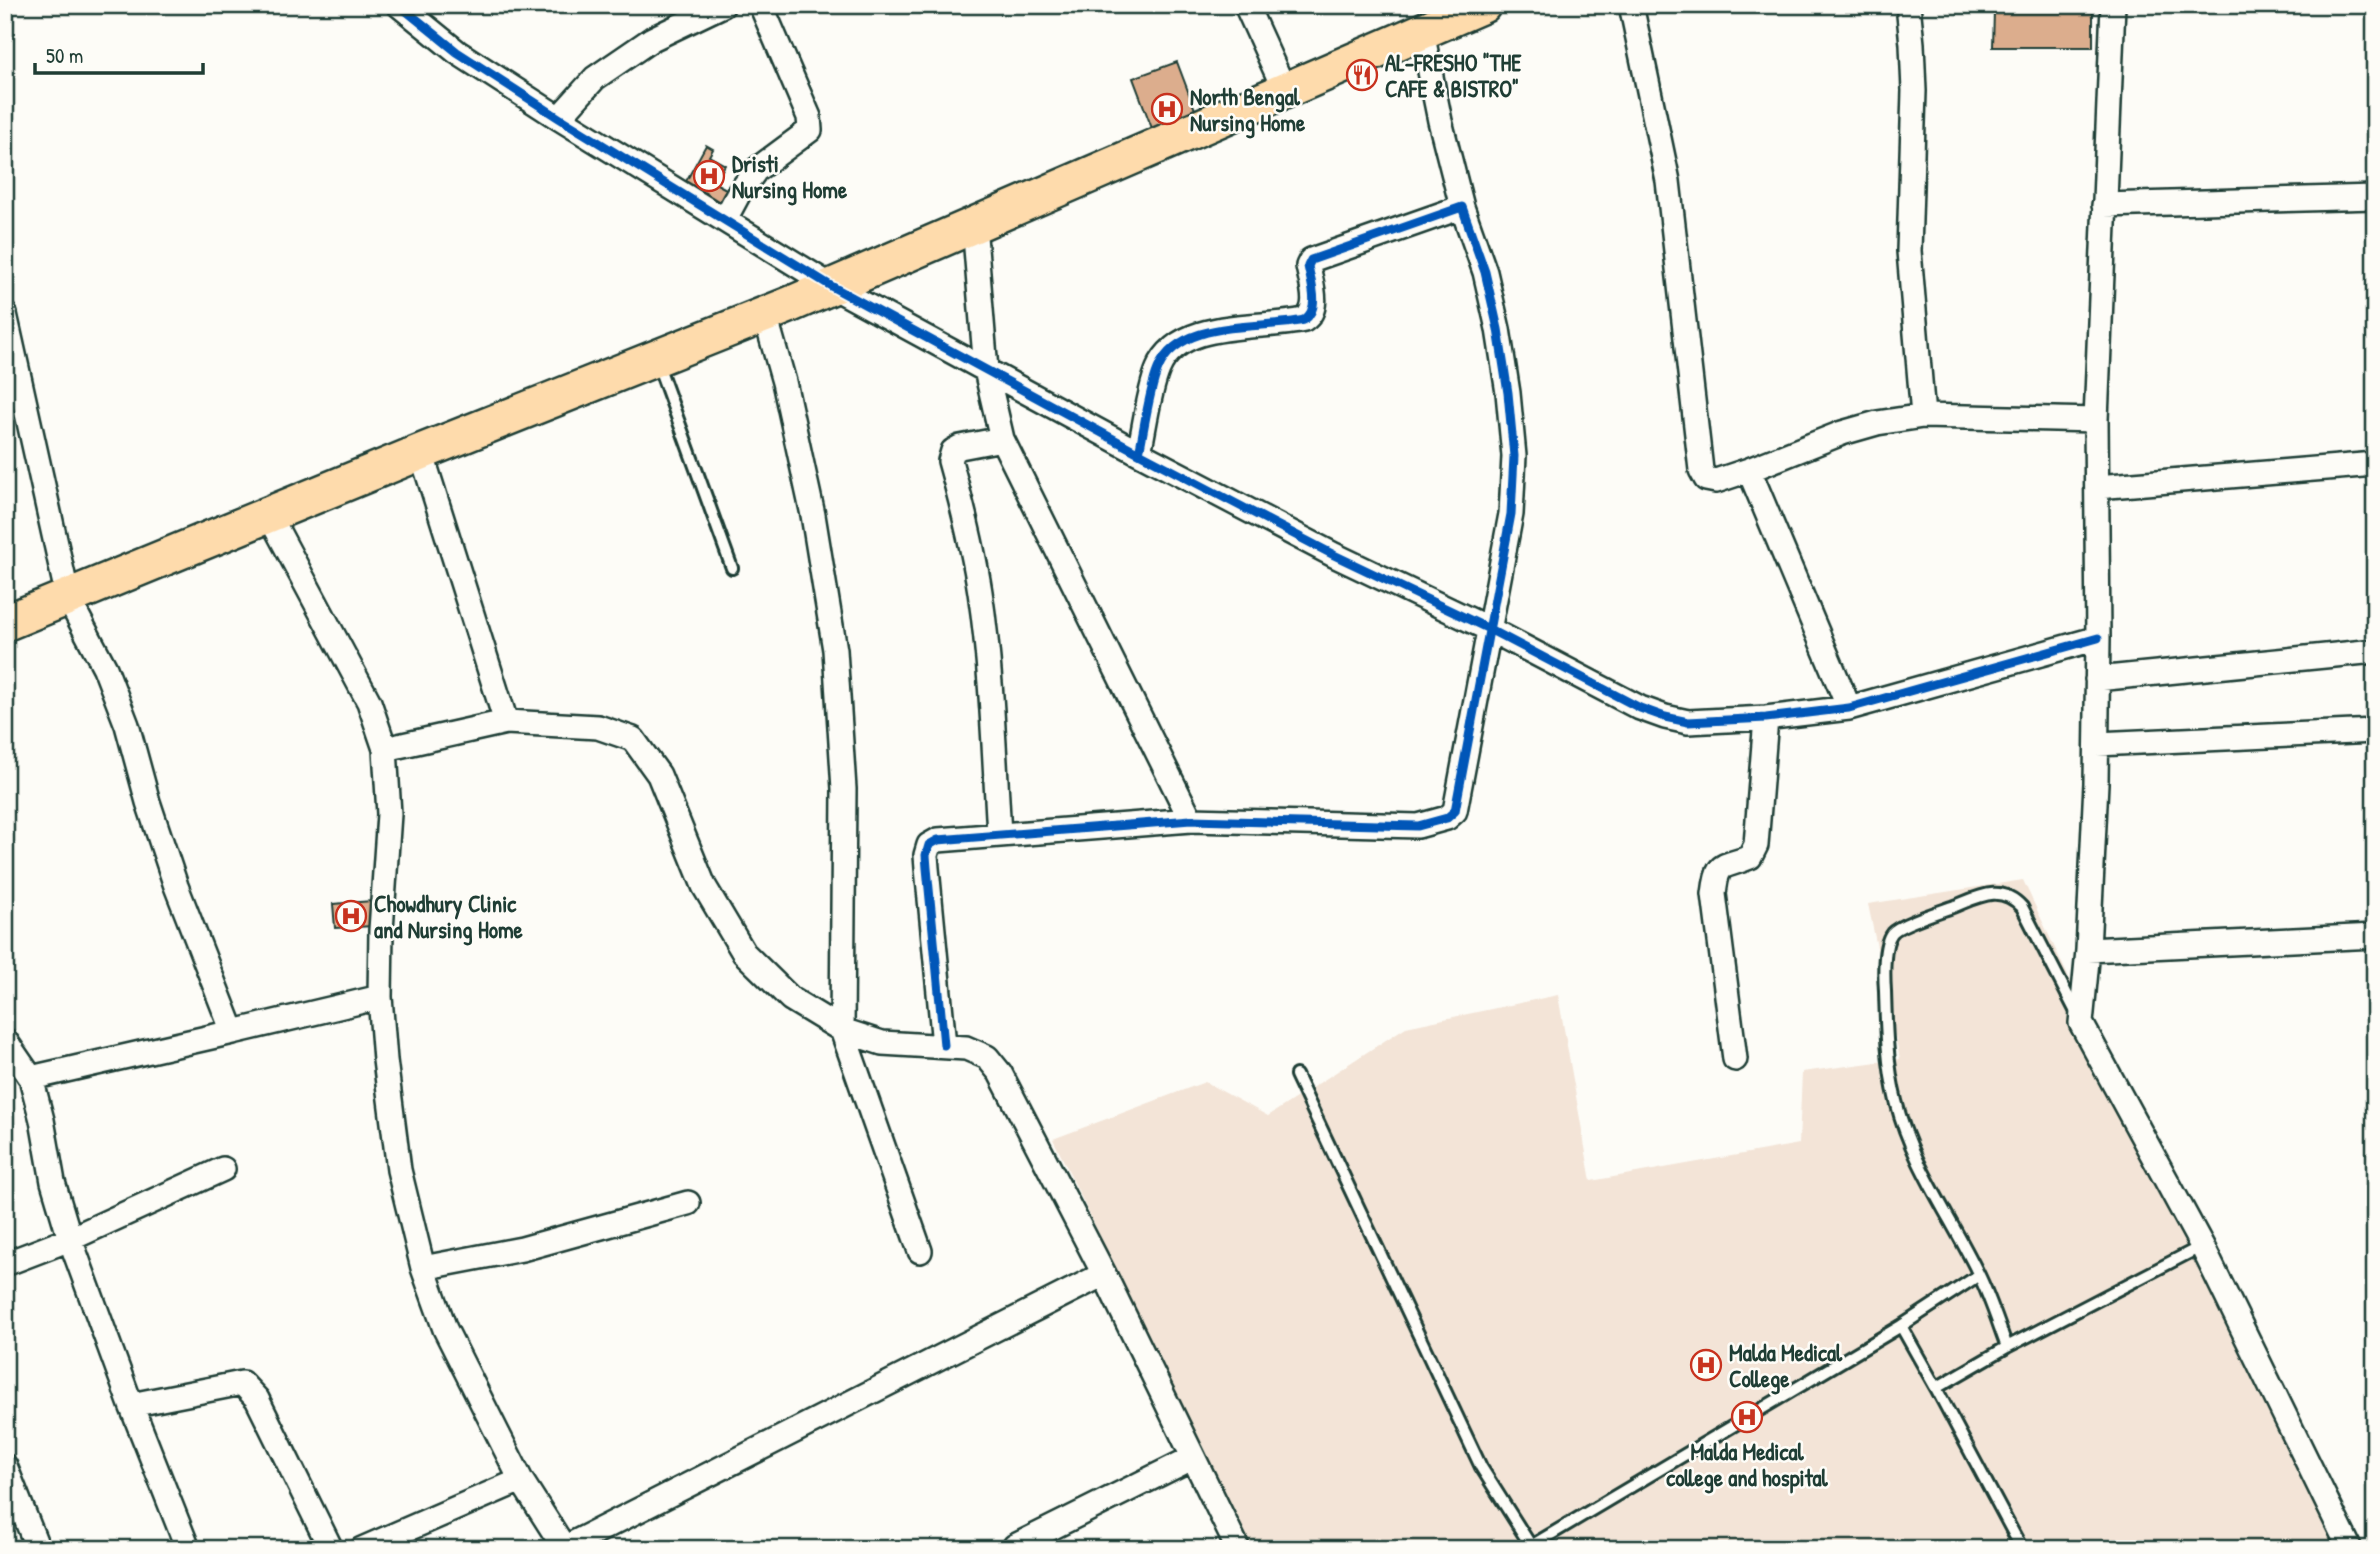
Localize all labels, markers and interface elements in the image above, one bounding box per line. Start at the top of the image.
scale bar [35,32,203,76]
text: 50 m [46,41,83,70]
place label: AL-FRESHO "THE CAFE & BISTRO" [1385,47,1522,104]
restaurant icon: AL-FRESHO "THE CAFE & BISTRO" [1345,58,1379,92]
place label: North Bengal Nursing Home [1190,81,1306,139]
hospital icon: North Bengal Nursing Home [1150,92,1184,126]
place label: Dristi Nursing Home [732,148,848,206]
hospital icon: Dristi Nursing Home [692,159,726,193]
place label: Chowdhury Clinic and Nursing Home [374,888,524,946]
hospital icon: Chowdhury Clinic and Nursing Home [334,899,368,933]
place label: Malda Medical College [1729,1337,1843,1395]
hospital icon: Malda Medical College [1689,1348,1723,1382]
hospital icon: Malda Medical college and hospital [1730,1400,1764,1434]
place label: Malda Medical college and hospital [1666,1436,1829,1494]

